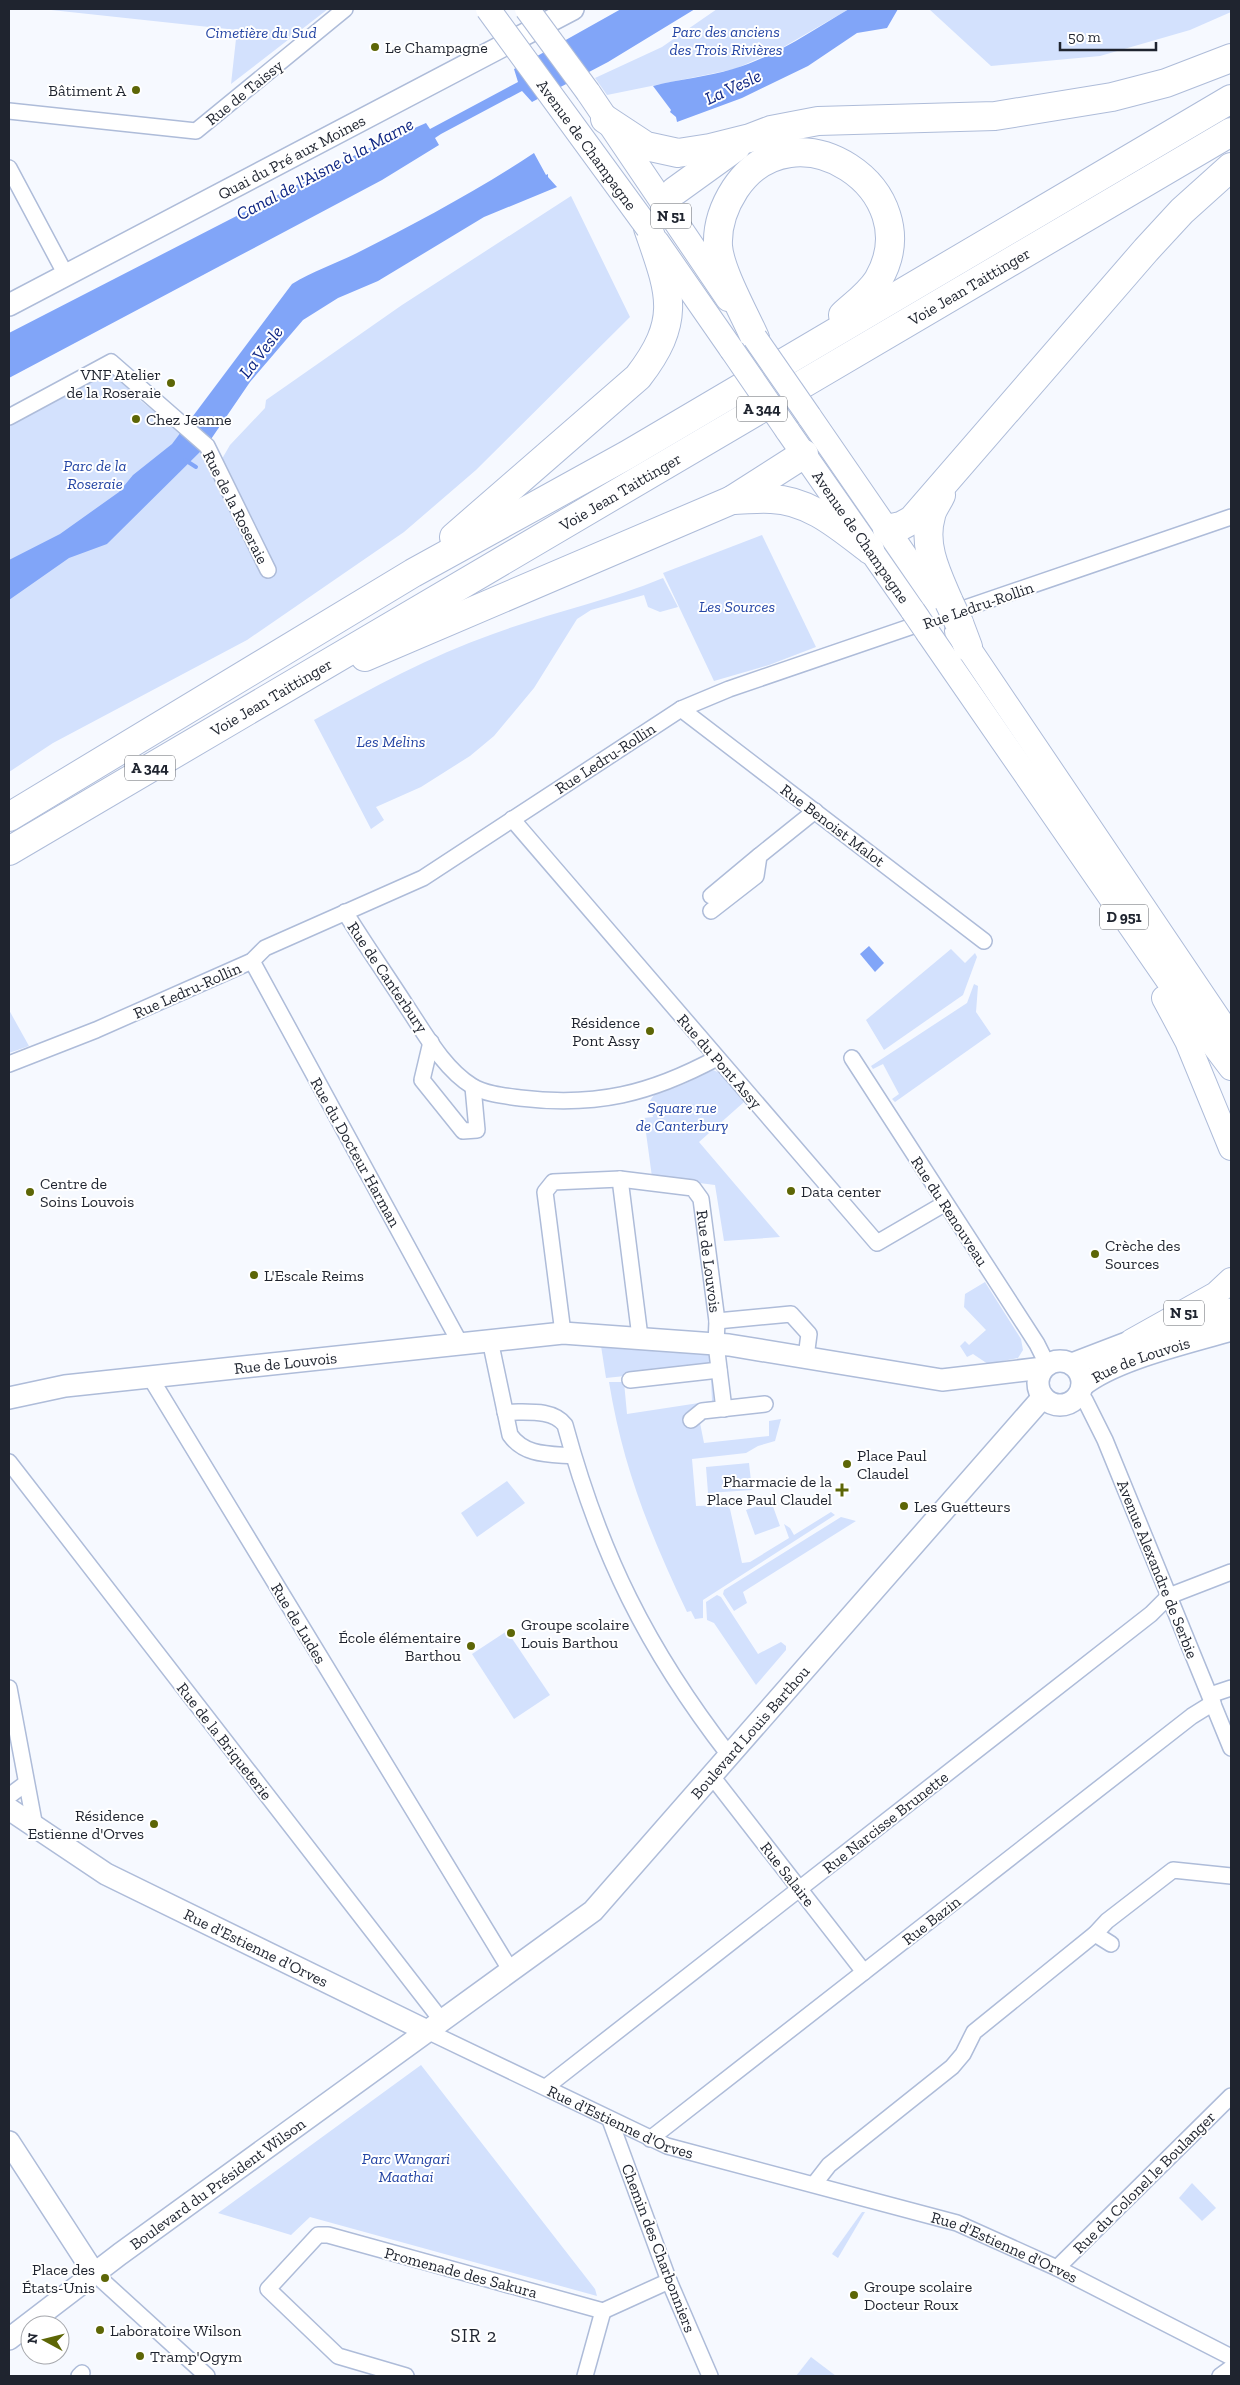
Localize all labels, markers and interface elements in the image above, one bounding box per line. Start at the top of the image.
scale bar [1060,20,1156,52]
park label: Parc des anciens des Trois Rivières [669,22,783,59]
park label: Cimetière du Sud [205,23,317,42]
text: 50 m [1068,28,1101,46]
place label: Le Champagne [385,38,488,57]
marker: Le Champagne [369,41,381,53]
street label: Rue de Taissy [202,55,287,129]
water label: La Vesle [701,64,765,110]
street label: Avenue de Champagne [533,76,641,214]
place label: Bâtiment A [48,81,127,100]
marker: Bâtiment A [130,84,142,96]
street label: Quai du Pré aux Moines [215,111,369,204]
water label: Canal de l'Aisne à la Marne [233,113,417,225]
road number: N 51 [651,204,691,228]
street label: Voie Jean Taittinger [904,243,1034,330]
water label: La Vesle [234,321,288,382]
place label: VNF Atelier de la Roseraie [67,365,161,402]
marker: VNF Atelier de la Roseraie [165,377,177,389]
road number: A 344 [737,396,787,422]
place label: Chez Jeanne [146,410,232,429]
marker: Chez Jeanne [130,413,142,425]
street label: Rue de la Roseraie [199,447,272,567]
street label: Voie Jean Taittinger [555,449,685,536]
park label: Parc de la Roseraie [63,456,127,493]
street label: Avenue de Champagne [808,467,914,607]
street label: Rue Ledru-Rollin [920,577,1037,633]
park label: Les Sources [699,597,775,616]
street label: Voie Jean Taittinger [206,654,336,741]
street label: Rue Ledru-Rollin [552,718,660,798]
park label: Les Melins [357,732,425,751]
road number: A 344 [125,756,175,780]
street label: Rue Benoist Malot [777,780,889,871]
road number: D 951 [1100,904,1148,930]
street label: Rue de Canterbury [343,918,432,1037]
street label: Rue Ledru-Rollin [130,958,245,1023]
street label: Rue du Pont Assy [673,1010,766,1113]
place label: Résidence Pont Assy [571,1013,641,1050]
marker: Résidence Pont Assy [644,1025,656,1037]
street label: Rue du Docteur Harman [307,1074,405,1231]
park label: Square rue de Canterbury [636,1098,729,1135]
street label: Rue du Renouveau [907,1153,992,1270]
place label: Centre de Soins Louvois [40,1174,134,1211]
place label: Data center [801,1182,882,1201]
marker: Data center [785,1185,797,1197]
marker: Centre de Soins Louvois [24,1186,36,1198]
street label: Rue de Louvois [693,1209,725,1314]
place label: Crèche des Sources [1105,1236,1180,1273]
marker: Crèche des Sources [1089,1248,1101,1260]
place label: L'Escale Reims [264,1266,364,1285]
marker: L'Escale Reims [248,1269,260,1281]
road number: N 51 [1164,1300,1204,1326]
street label: Rue de Louvois [1088,1333,1192,1387]
street label: Rue de Louvois [233,1348,338,1378]
place label: Place Paul Claudel [857,1446,927,1483]
marker: Place Paul Claudel [841,1458,853,1470]
place label: Pharmacie de la Place Paul Claudel [707,1472,832,1509]
street label: Avenue Alexandre de Serbie [1113,1477,1202,1661]
marker: Pharmacie de la Place Paul Claudel [836,1484,848,1496]
place label: Les Guetteurs [914,1497,1011,1516]
marker: Les Guetteurs [898,1500,910,1512]
street label: Rue de Ludes [267,1579,330,1667]
place label: Groupe scolaire Louis Barthou [521,1615,629,1652]
marker: Groupe scolaire Louis Barthou [505,1627,517,1639]
place label: École élémentaire Barthou [338,1628,461,1665]
marker: École élémentaire Barthou [465,1640,477,1652]
street label: Boulevard Louis Barthou [687,1662,813,1803]
street label: Rue de la Briqueterie [173,1679,276,1804]
street label: Rue Narcisse Brunette [819,1767,952,1877]
place label: Résidence Estienne d'Orves [28,1806,144,1843]
marker: Résidence Estienne d'Orves [148,1818,160,1830]
street label: Rue Salaire [756,1838,819,1910]
street label: Rue Bazin [898,1891,965,1949]
street label: Rue d'Estienne d'Orves [181,1905,331,1991]
street label: Rue d'Estienne d'Orves [544,2081,695,2163]
street label: Rue du Colonel le Boulanger [1069,2107,1220,2257]
street label: Boulevard du Président Wilson [126,2113,310,2254]
park label: Parc Wangari Maathai [362,2149,450,2186]
street label: Chemin des Charbonniers [618,2161,700,2335]
street label: Rue d'Estienne d'Orves [929,2208,1081,2287]
street label: Promenade des Sakura [382,2243,540,2302]
place label: Place des États-Unis [22,2260,95,2297]
marker: Place des États-Unis [99,2272,111,2284]
place label: Groupe scolaire Docteur Roux [864,2277,972,2314]
marker: Groupe scolaire Docteur Roux [848,2289,860,2301]
north arrow [20,2315,70,2365]
place label: Laboratoire Wilson [110,2321,242,2340]
marker: Laboratoire Wilson [94,2324,106,2336]
district label: SIR 2 [450,2324,498,2347]
text: N [24,2332,42,2345]
place label: Tramp'Ogym [150,2347,242,2366]
marker: Tramp'Ogym [134,2350,146,2362]

